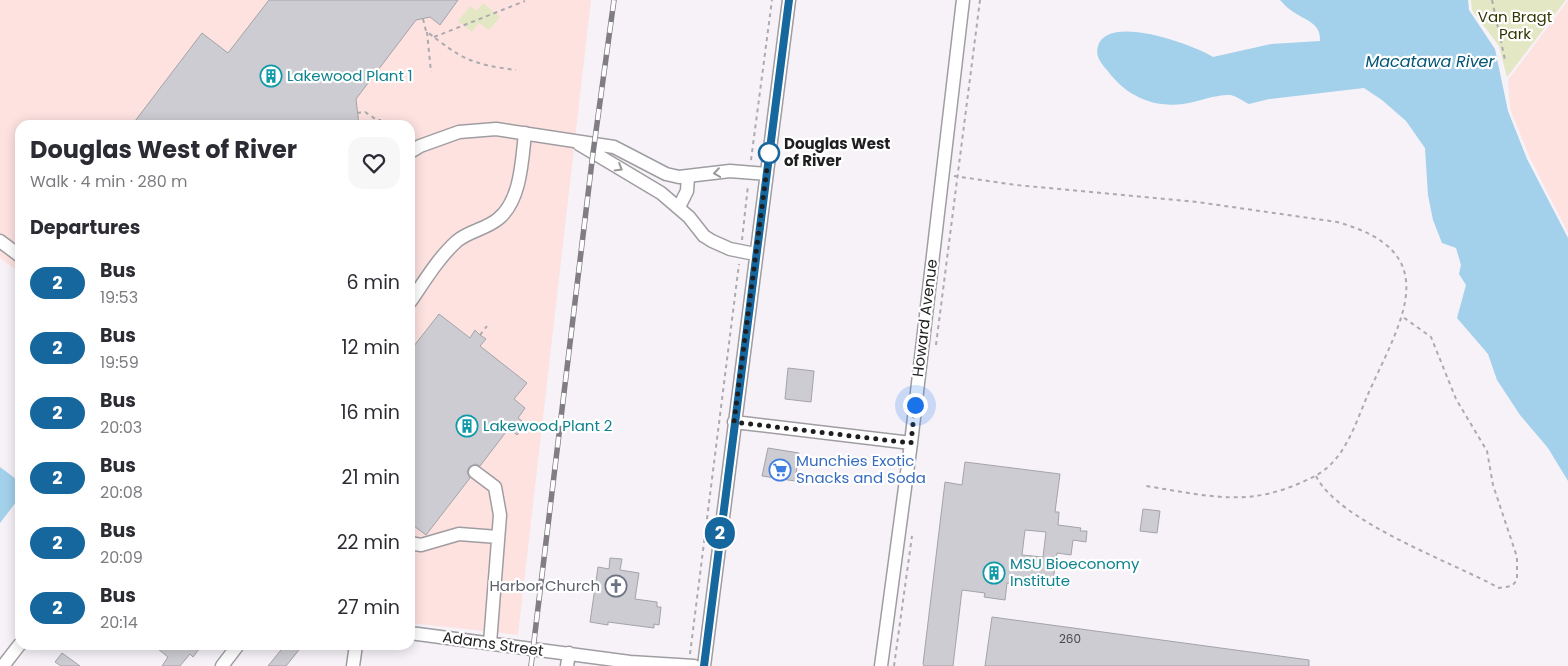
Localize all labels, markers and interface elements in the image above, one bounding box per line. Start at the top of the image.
park label: Van Bragt Park [1478,6,1552,44]
water label: Macatawa River [1366,50,1496,73]
building icon: Lakewood Plant 1 [259,64,283,88]
place label: Lakewood Plant 1 [287,65,413,86]
text: Douglas West of River [30,133,297,166]
place label: Douglas West of River [784,133,890,171]
button: heart [348,137,400,189]
marker: Douglas West of River [758,142,780,164]
one-way arrow [613,161,622,171]
one-way arrow [713,167,721,178]
text: Walk · 4 min · 280 m [30,170,188,193]
text: Departures [30,214,140,241]
text: Bus [100,257,136,284]
street label: Howard Avenue [907,258,942,378]
text: 6 min [346,269,400,296]
text: 2 [52,270,63,295]
text: 19:53 [100,286,138,309]
text: Bus [100,322,136,349]
text: 12 min [342,334,400,361]
text: 2 [52,335,63,360]
text: 19:59 [100,351,139,374]
text: Bus [100,387,136,414]
your location [903,393,928,418]
text: 16 min [340,399,400,426]
text: 2 [52,400,63,425]
building icon: Lakewood Plant 2 [455,414,479,438]
place label: Lakewood Plant 2 [483,415,613,436]
text: 20:03 [100,416,142,439]
place label: Munchies Exotic Snacks and Soda [796,450,926,488]
text: Bus [100,452,136,479]
supermarket icon: Munchies Exotic Snacks and Soda [768,458,792,482]
text: 21 min [342,464,400,491]
text: 2 [52,465,63,490]
text: 20:08 [100,481,143,504]
text: Bus [100,517,136,544]
line badge: 2 [704,517,736,549]
text: 2 [715,520,725,545]
text: 22 min [337,529,400,556]
text: 2 [52,530,63,555]
text: 20:09 [100,546,143,569]
place label: MSU Bioeconomy Institute [1010,553,1140,591]
building icon: MSU Bioeconomy Institute [982,561,1006,585]
church icon: Harbor Church [604,574,628,598]
place label: Harbor Church [489,575,600,596]
text: Bus [100,582,136,609]
text: 27 min [337,594,400,621]
text: 2 [52,595,63,620]
text: 20:14 [100,611,138,634]
street label: Adams Street [441,626,545,661]
house number: 260 [1059,630,1081,647]

